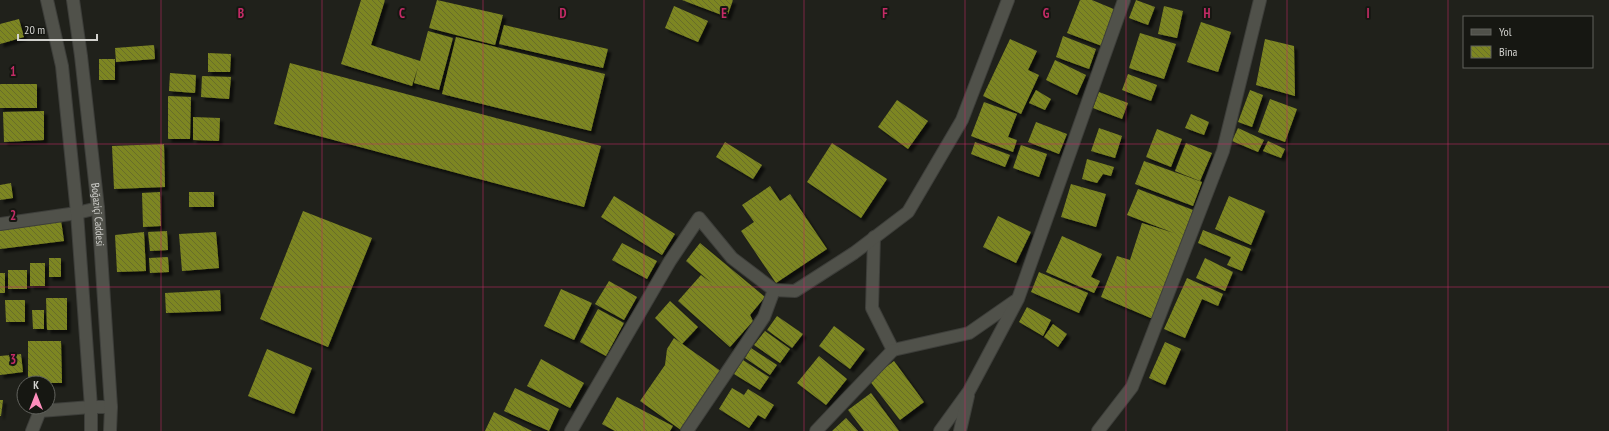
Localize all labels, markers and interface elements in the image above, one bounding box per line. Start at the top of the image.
text: B [238,5,244,22]
text: C [399,5,405,22]
text: D [560,5,567,22]
text: E [721,5,727,22]
text: F [882,5,888,22]
text: G [1043,5,1050,22]
text: H [1204,5,1211,22]
text: I [1366,5,1370,22]
scale bar [18,16,97,42]
legend [1463,16,1593,68]
text: 20 m [24,22,45,37]
text: Yol [1499,24,1512,39]
text: Bina [1499,44,1518,59]
text: 1 [10,63,16,80]
street label: Boğaziçi Caddesi [88,182,107,247]
text: 2 [10,207,16,224]
text: 3 [10,351,16,368]
north arrow [16,375,56,415]
text: K [33,378,39,392]

